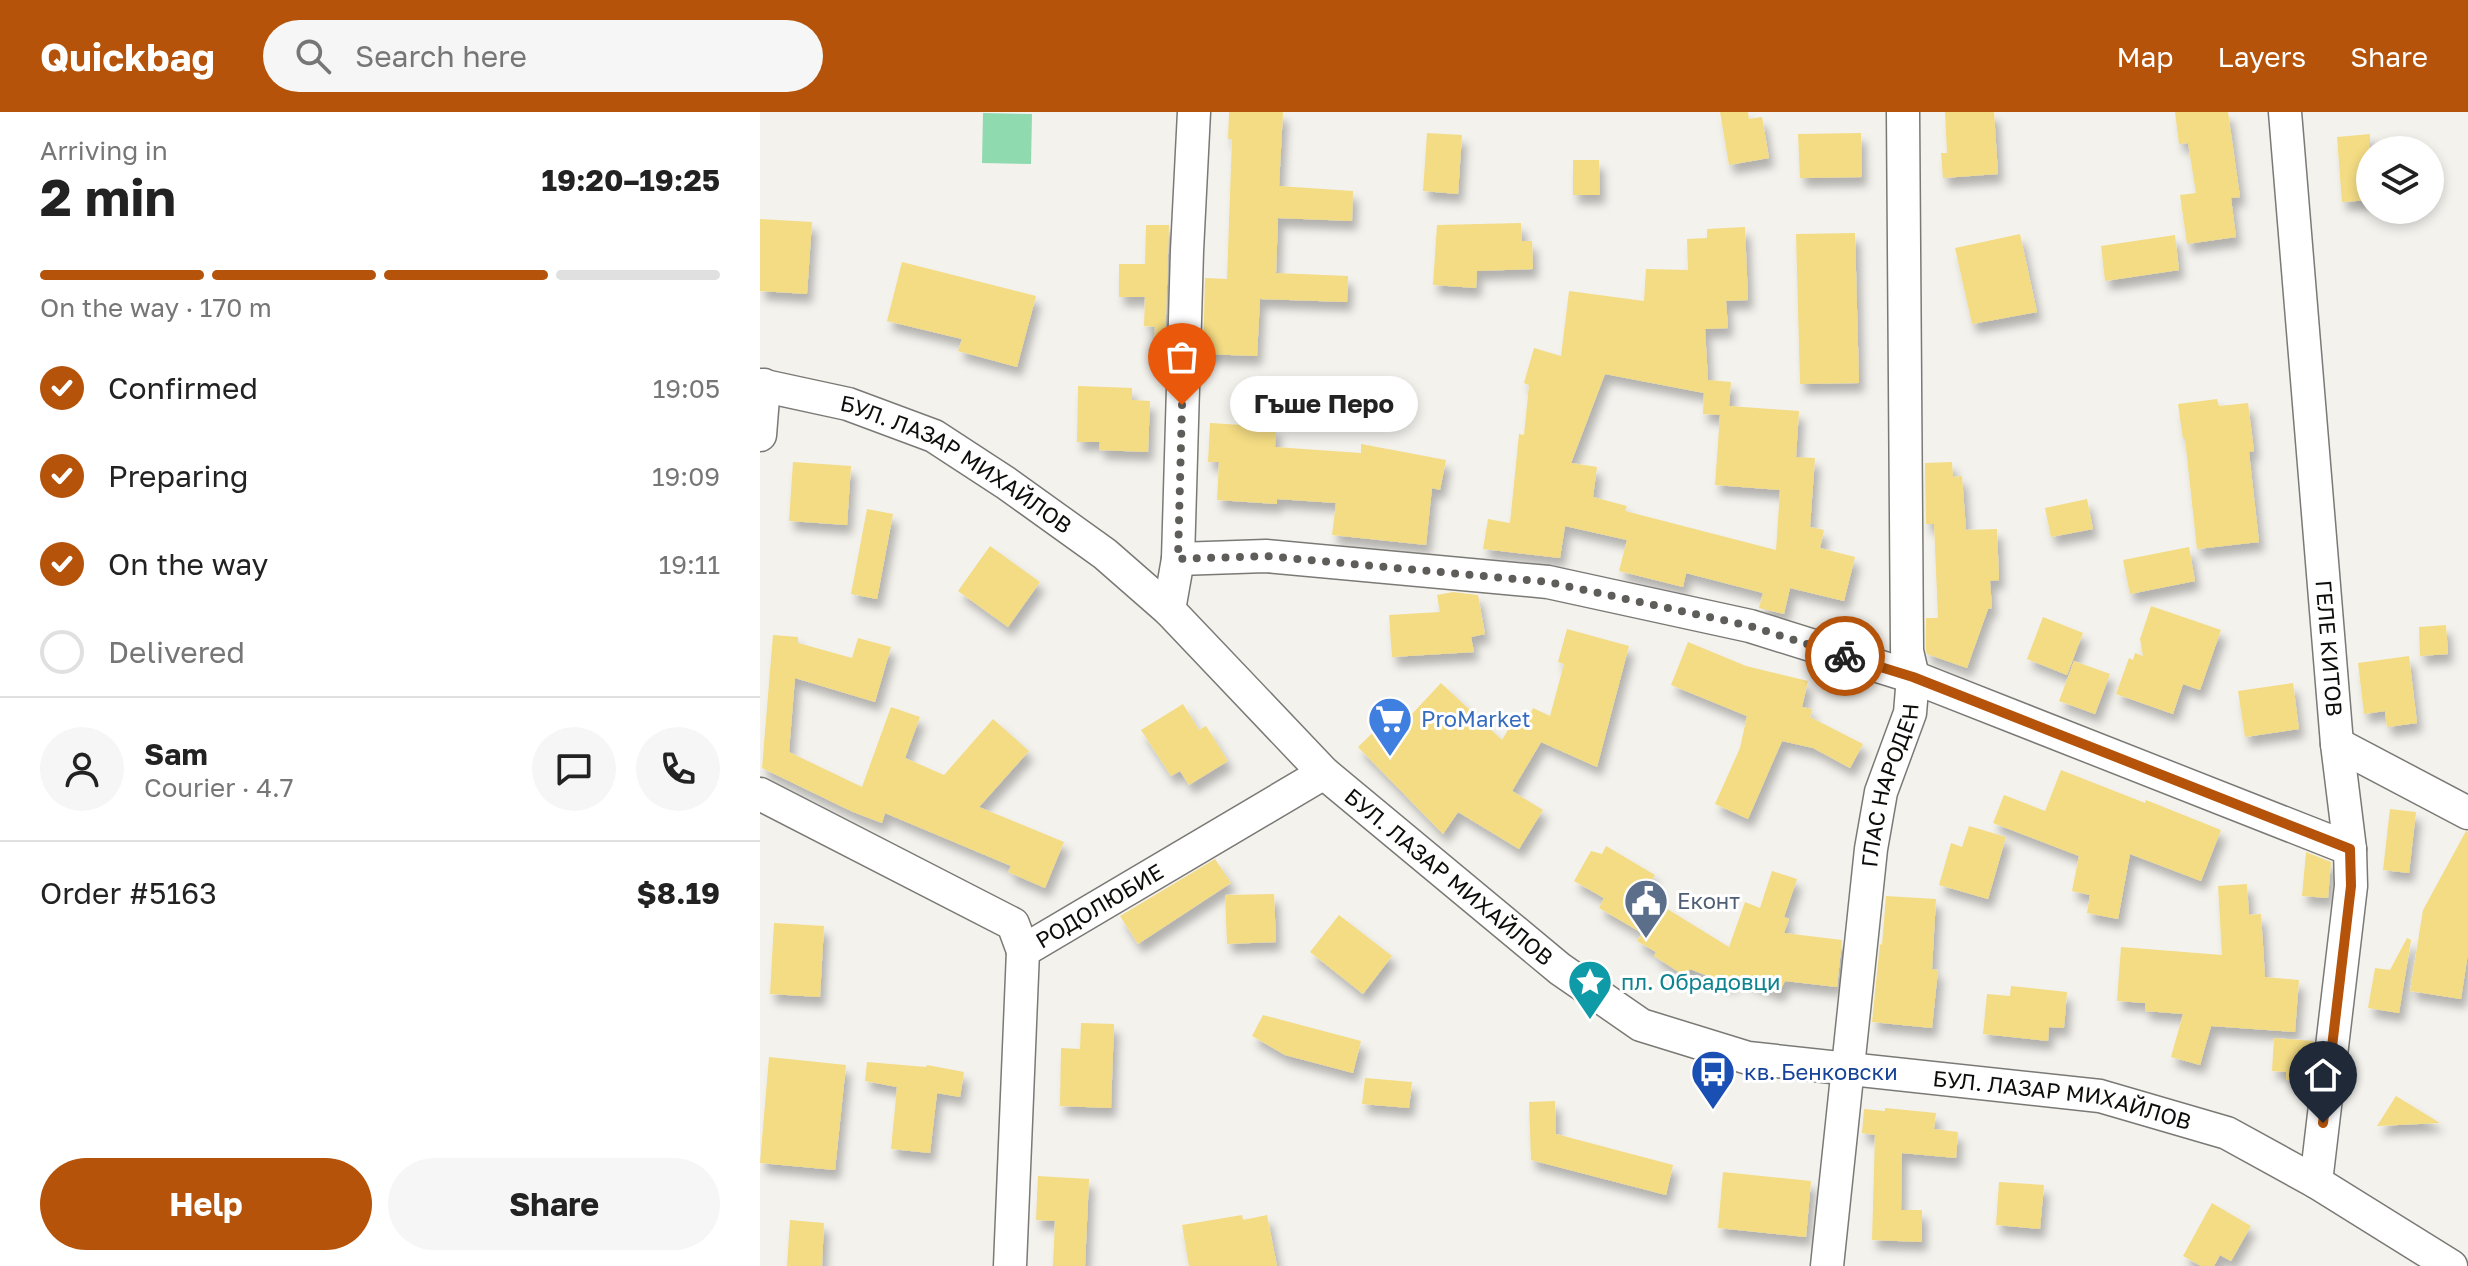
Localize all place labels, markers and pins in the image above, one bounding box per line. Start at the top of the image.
pin [1148,323,1216,405]
callout: Гъше Перо [1230,377,1418,433]
supermarket icon: ProMarket [1366,695,1414,758]
place label: ProMarket [1421,705,1530,732]
public building icon: Еконт [1622,877,1670,940]
place label: Еконт [1677,887,1740,914]
place icon: пл. Обрадовци [1566,958,1614,1021]
place label: пл. Обрадовци [1621,968,1781,995]
pin [2289,1041,2357,1123]
bus stop icon: кв. Бенковски [1689,1048,1737,1111]
place label: кв. Бенковски [1744,1058,1898,1085]

